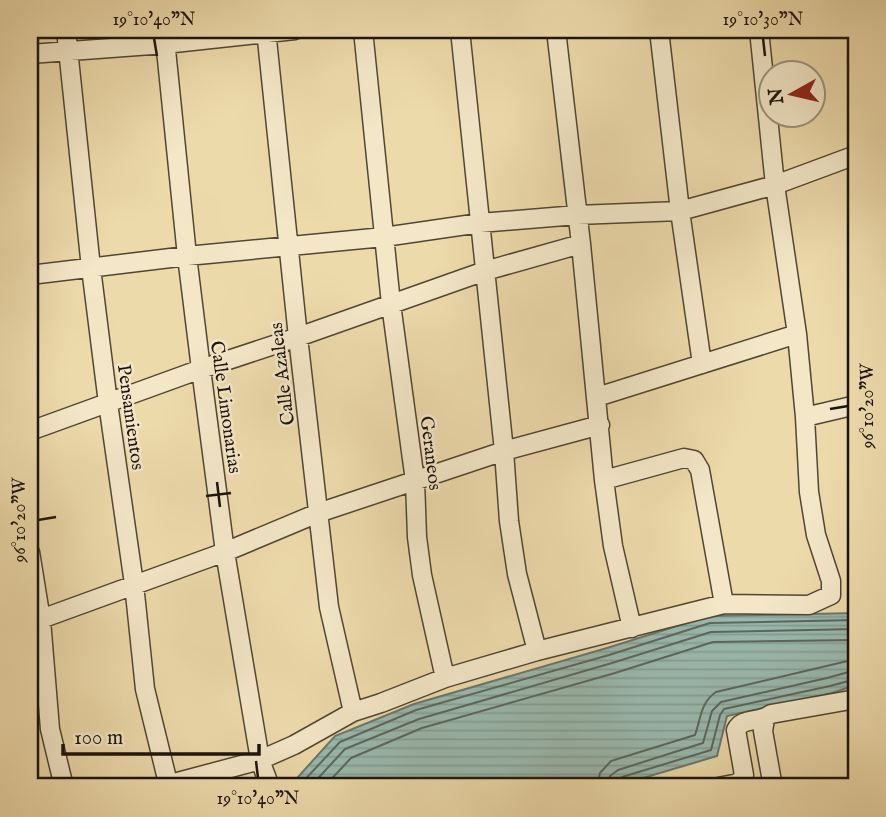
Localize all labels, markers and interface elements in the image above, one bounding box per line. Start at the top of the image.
text: 19°10'40"N [113,9,196,32]
text: 19°10'30"N [723,9,804,32]
north arrow [756,60,826,130]
text: N [764,86,790,107]
street label: Calle Azaleas [265,321,301,427]
street label: Calle Limonarias [204,339,246,475]
street label: Pensamientos [111,363,149,472]
text: 96°10'20"W [857,363,880,449]
street label: Geraneos [414,415,446,492]
text: 96°10'20"W [9,477,32,563]
scale bar [63,712,259,756]
text: 100 m [74,725,123,752]
text: 19°10'40"N [217,788,300,811]

